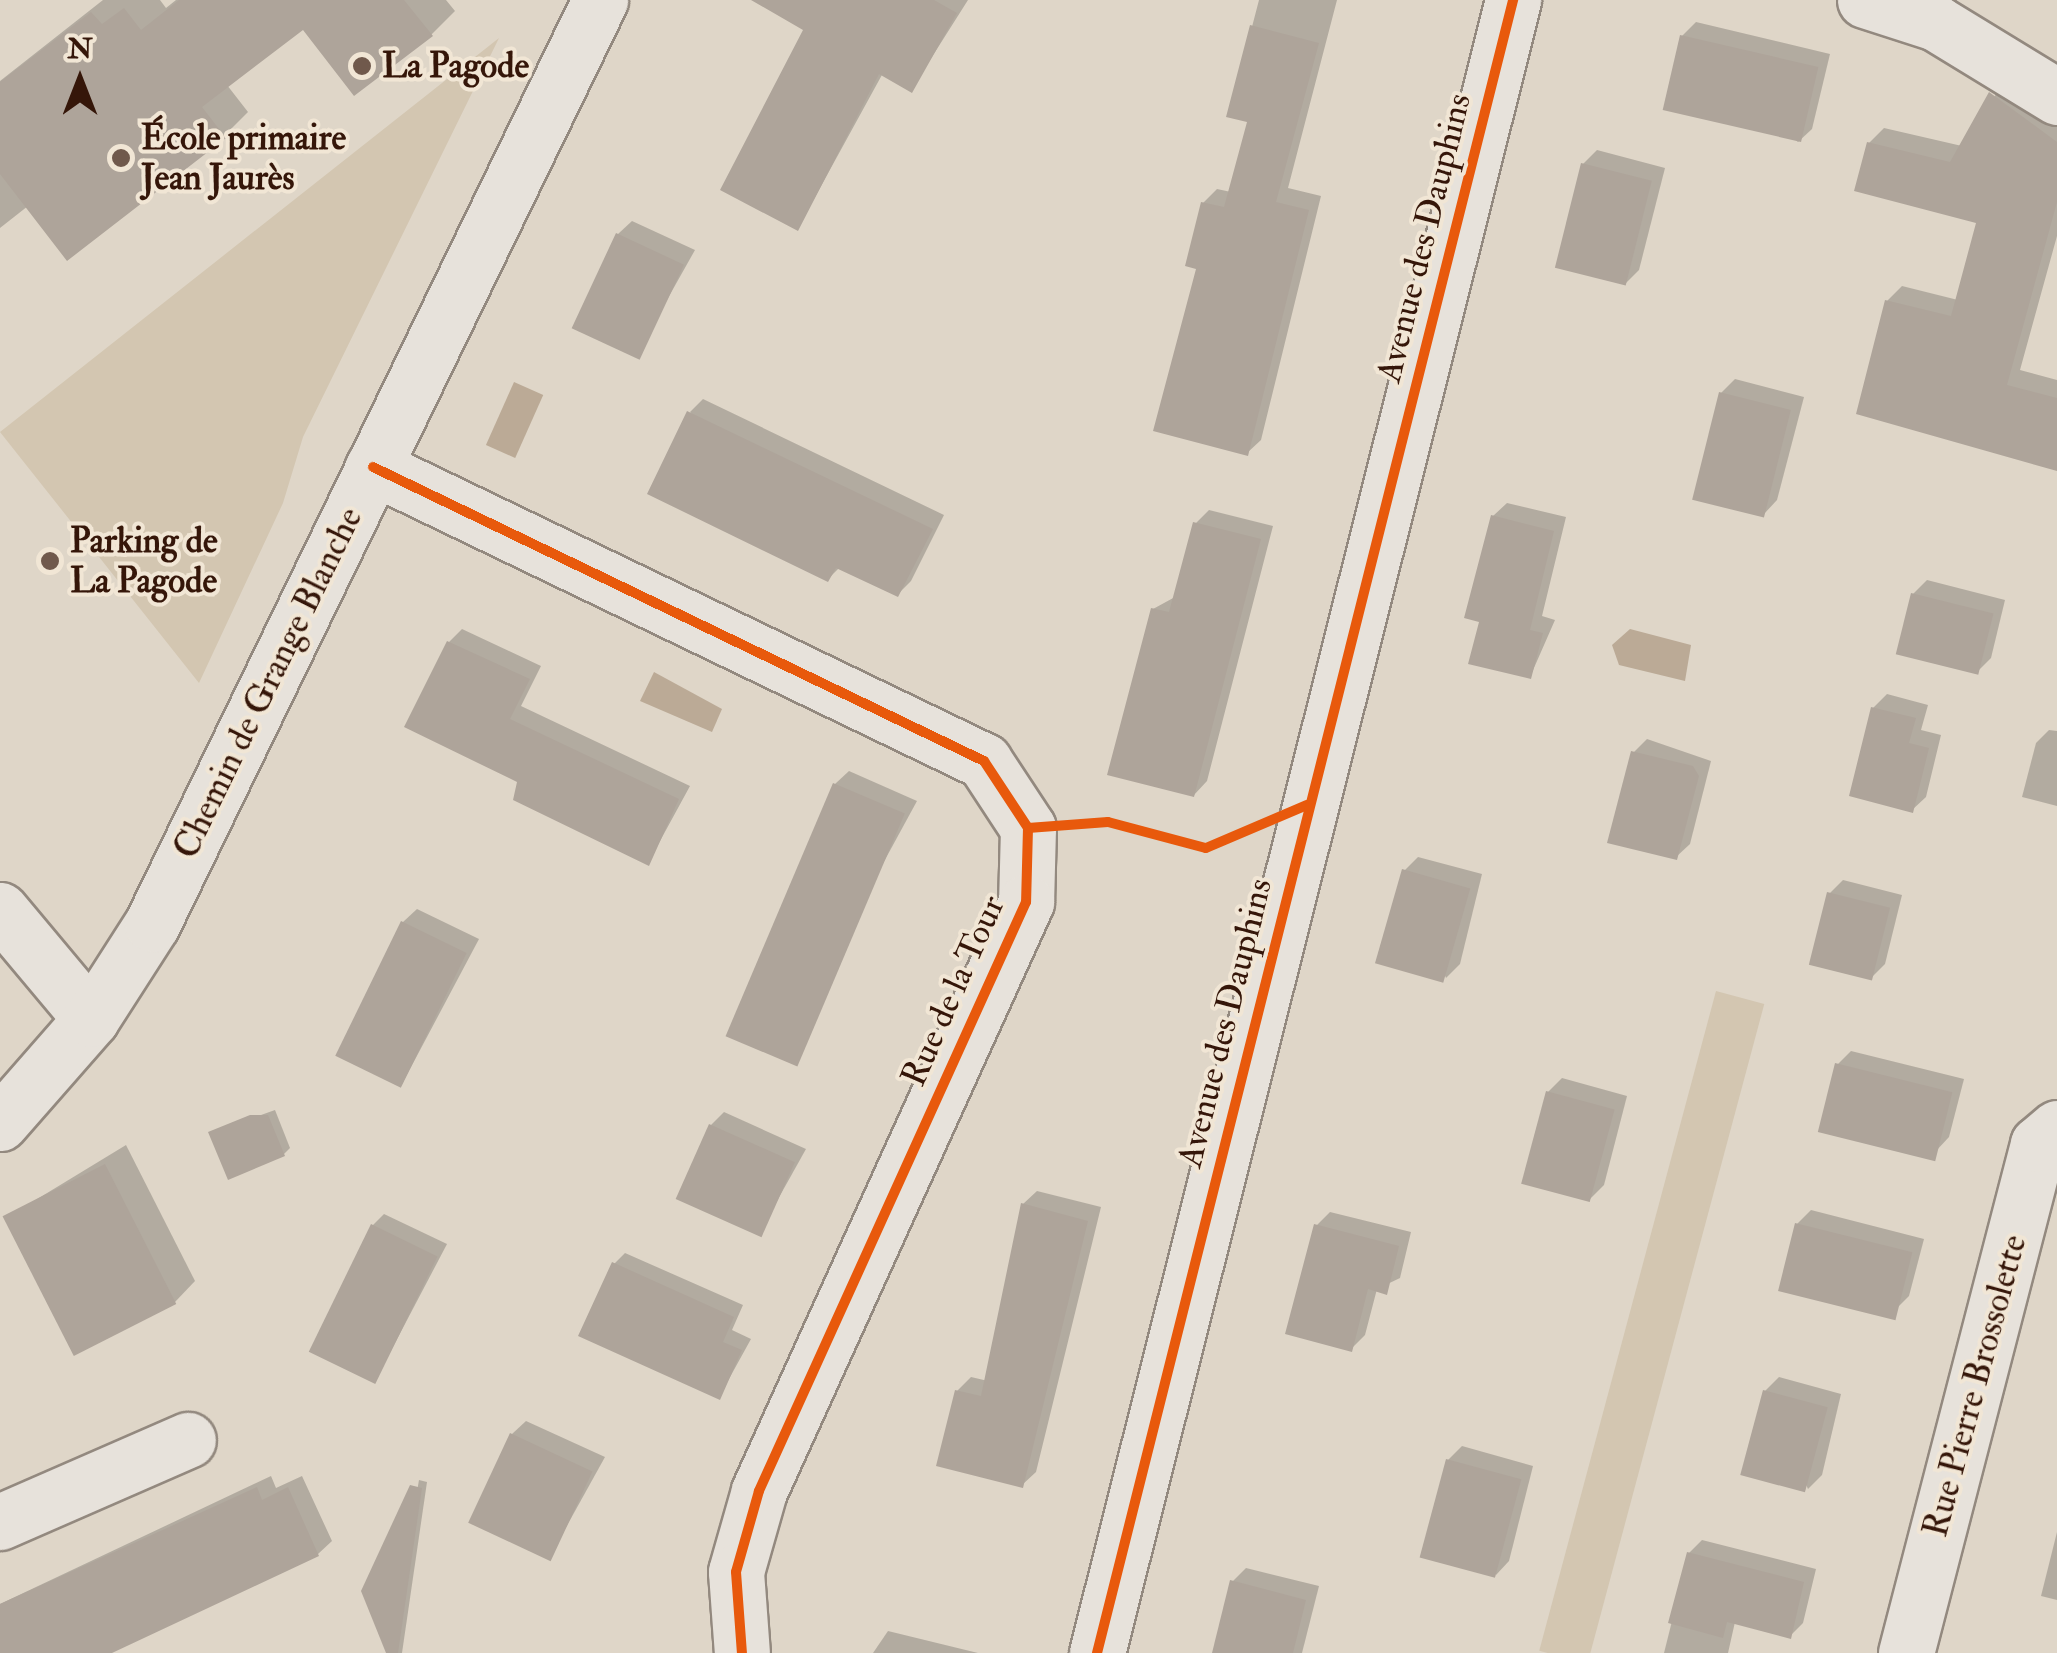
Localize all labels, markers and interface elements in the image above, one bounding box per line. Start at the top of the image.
north arrow [30,30,130,130]
text: N [67,32,93,67]
place label: La Pagode [382,45,529,87]
marker: La Pagode [351,55,373,77]
street label: Avenue des Dauphins [1368,89,1480,387]
place label: École primaire Jean Jaurès [141,117,346,199]
marker: École primaire Jean Jaurès [110,147,132,169]
street label: Chemin de Grange Blanche [165,501,371,865]
place label: Parking de La Pagode [70,520,218,602]
marker: Parking de La Pagode [39,550,61,572]
street label: Avenue des Dauphins [1169,874,1281,1172]
street label: Rue de la Tour [892,889,1014,1093]
street label: Rue Pierre Brossolette [1914,1230,2036,1542]

